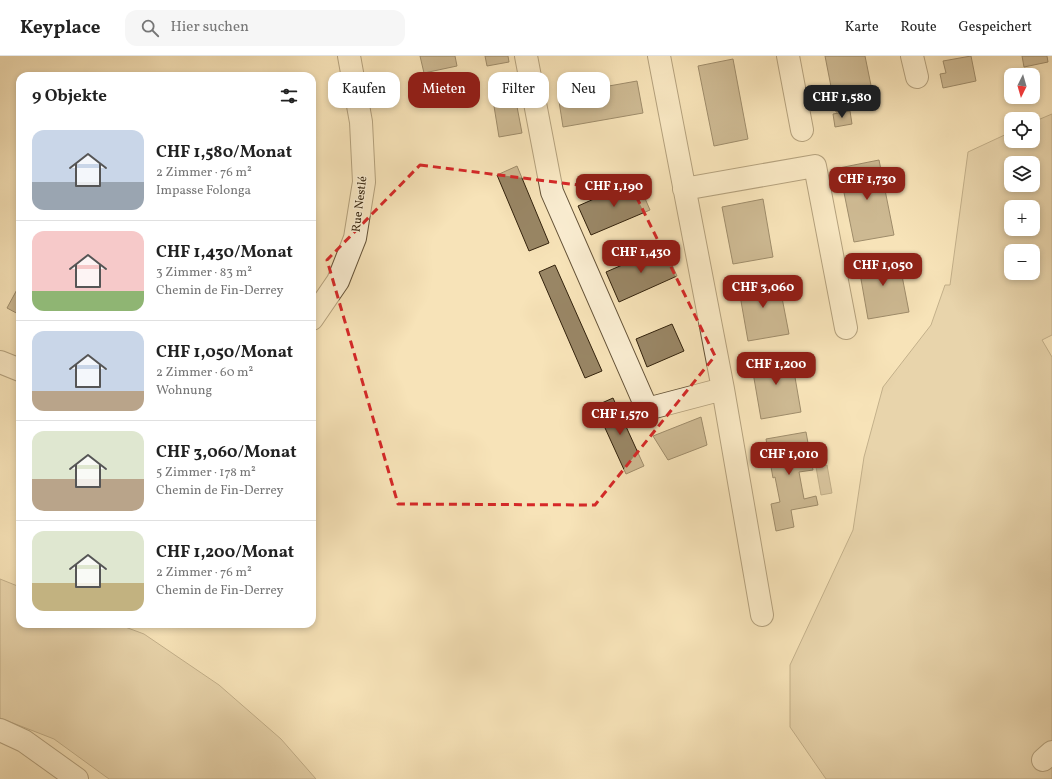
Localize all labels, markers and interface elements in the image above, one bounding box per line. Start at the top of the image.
search box [125,10,405,46]
text: Keyplace [20,15,101,41]
icon: search [139,17,161,39]
text: Hier suchen [171,17,249,38]
text: Karte [845,18,879,37]
text: Route [901,18,937,37]
text: Gespeichert [959,18,1032,37]
north arrow [1004,68,1040,104]
map controls [1004,68,1040,280]
chip: Kaufen [328,72,400,108]
chip: Mieten [408,72,480,108]
chip: Filter [488,72,549,108]
chip: Neu [557,72,610,108]
text: 9 Objekte [32,85,107,108]
icon: filters [278,85,300,107]
pin: CHF 1,580 [796,85,888,119]
text: CHF 1,580 [813,89,871,107]
button: locate [1004,112,1040,148]
text: CHF 1,580/Monat [156,141,292,164]
icon: home [64,146,112,194]
button: layers [1004,156,1040,192]
text: 2 Zimmer · 76 m² [156,164,252,182]
pin: CHF 1,730 [821,167,913,201]
text: CHF 1,730 [838,171,896,189]
pin: CHF 1,190 [568,174,660,208]
street label: Rue Nestlé [349,175,371,233]
text: CHF 1,190 [585,178,643,196]
text: Impasse Folonga [156,182,251,200]
button: + [1004,200,1040,236]
pin: CHF 1,430 [595,240,687,274]
text: CHF 1,430/Monat [156,241,293,264]
text: CHF 1,430 [611,244,671,262]
button: − [1004,244,1040,280]
icon: home [64,247,112,295]
pin: CHF 1,050 [837,253,929,287]
text: CHF 1,050 [853,257,913,275]
text: 3 Zimmer · 83 m² [156,264,252,282]
pin: CHF 3,060 [717,275,809,309]
text: CHF 3,060 [732,279,794,297]
text: Chemin de Fin-Derrey [156,282,284,300]
text: CHF 1,050/Monat [156,341,293,364]
icon: home [64,347,112,395]
pin: CHF 1,200 [730,352,822,386]
text: CHF 1,200 [746,356,806,374]
text: 2 Zimmer · 60 m² [156,364,253,382]
text: Wohnung [156,382,212,400]
pin: CHF 1,570 [574,402,666,436]
text: CHF 1,570 [591,406,649,424]
text: CHF 3,060/Monat [156,441,297,464]
pin: CHF 1,010 [743,442,835,476]
text: CHF 1,010 [760,446,818,464]
icon: home [64,447,112,495]
text: 5 Zimmer · 178 m² [156,464,256,482]
text: Chemin de Fin-Derrey [156,482,284,500]
text: CHF 1,200/Monat [156,541,294,564]
icon: home [64,547,112,595]
text: 2 Zimmer · 76 m² [156,564,252,582]
text: Chemin de Fin-Derrey [156,582,284,600]

